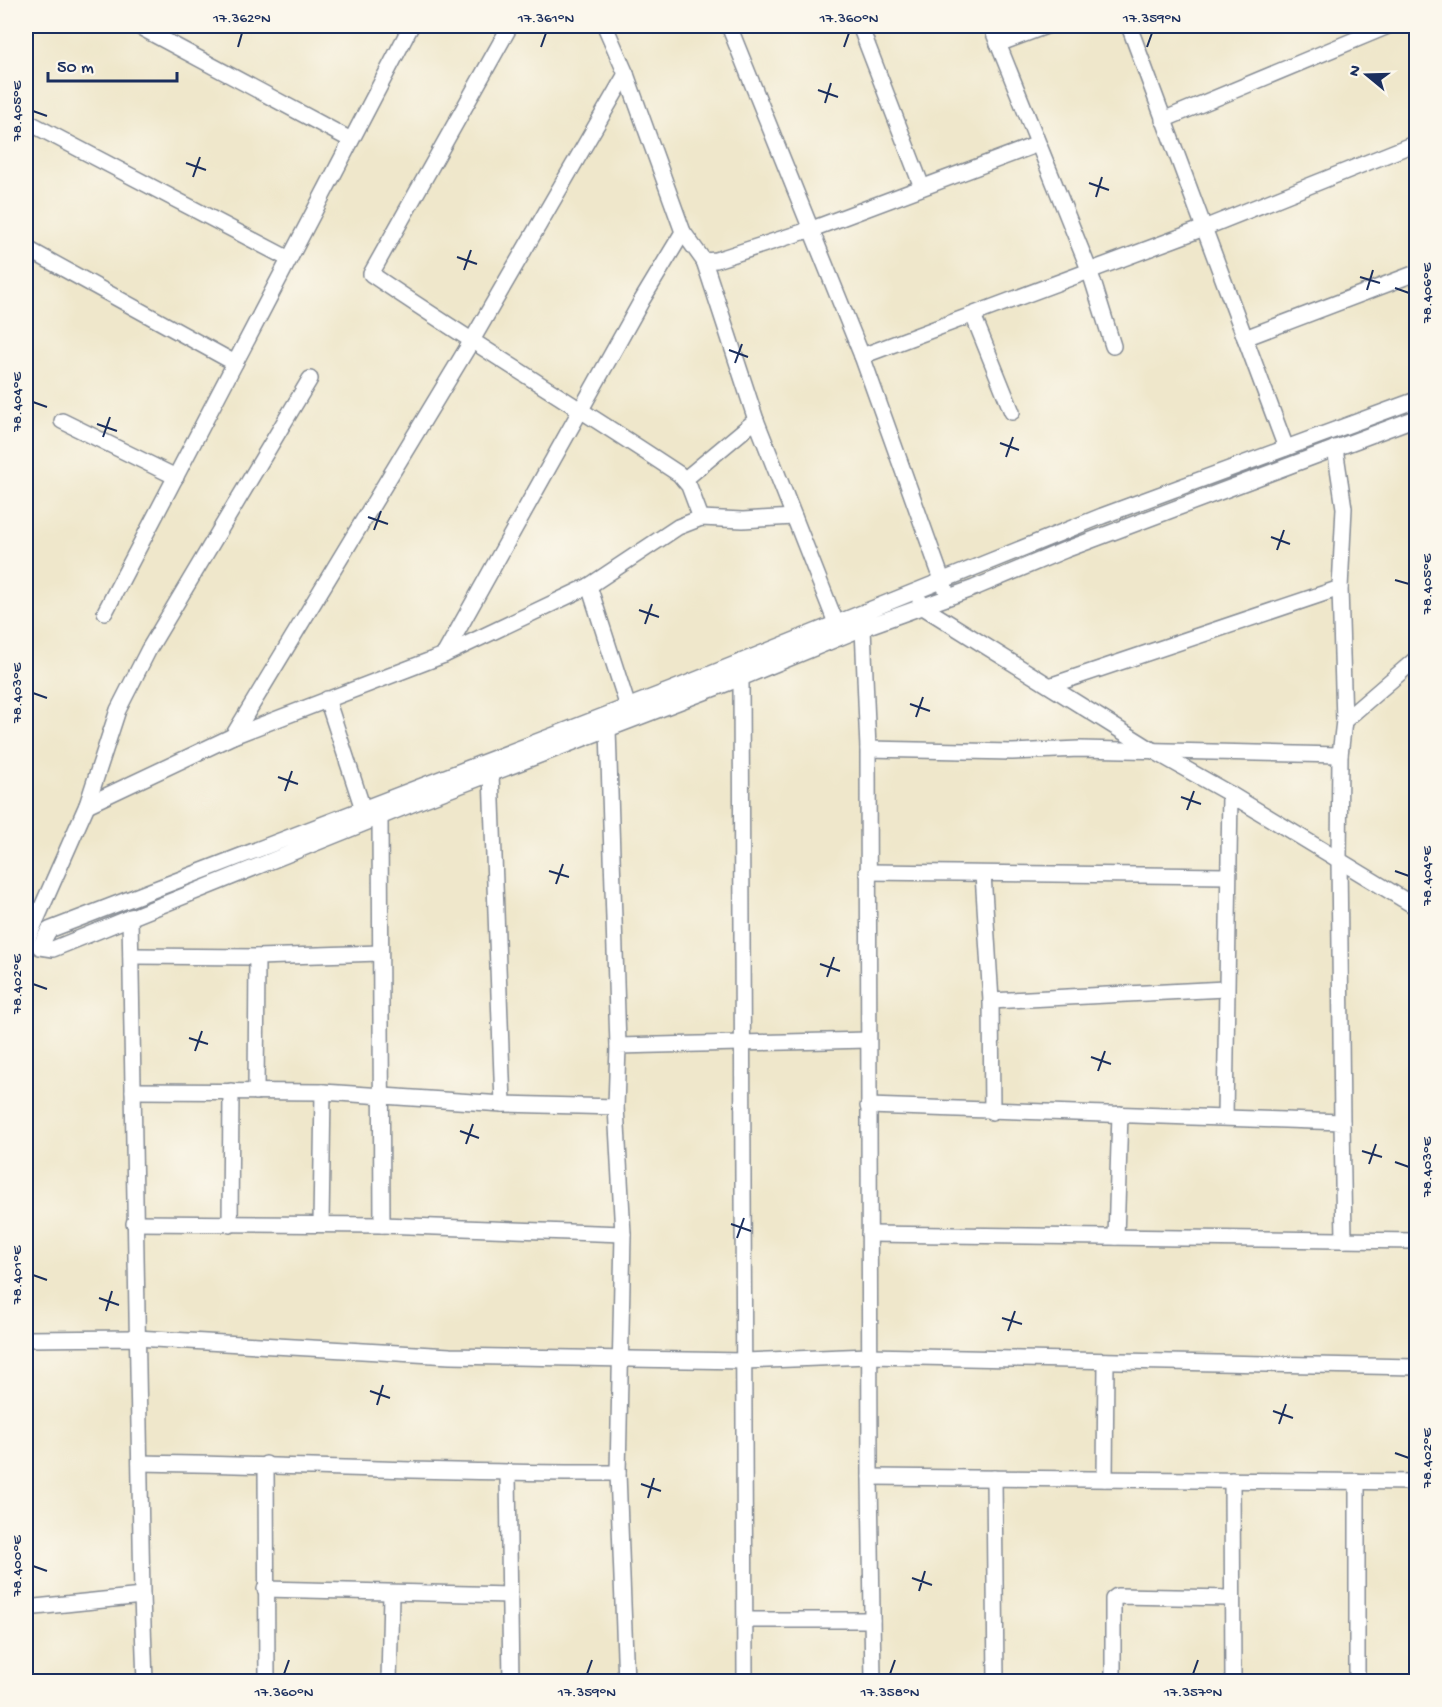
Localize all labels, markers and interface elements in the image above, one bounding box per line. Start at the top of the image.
text: 17.362°N [212,10,271,28]
text: 17.361°N [517,10,574,28]
text: 17.360°N [818,10,879,28]
text: 17.359°N [1122,10,1181,28]
scale bar [48,45,177,83]
north arrow [1337,45,1397,105]
text: 50 m [57,58,94,79]
text: N [1345,63,1367,79]
text: 78.405°E [9,80,27,142]
text: 78.406°E [1419,262,1437,324]
text: 78.404°E [9,372,27,433]
text: 78.405°E [1419,553,1437,615]
text: 78.403°E [9,662,27,724]
text: 78.404°E [1419,846,1437,907]
text: 78.402°E [9,953,27,1015]
text: 78.403°E [1419,1136,1437,1198]
text: 78.401°E [9,1245,27,1305]
text: 78.402°E [1419,1427,1437,1489]
text: 78.400°E [9,1535,27,1597]
text: 17.360°N [253,1684,314,1702]
text: 17.359°N [557,1684,616,1702]
text: 17.358°N [859,1684,920,1702]
text: 17.357°N [1163,1684,1222,1702]

